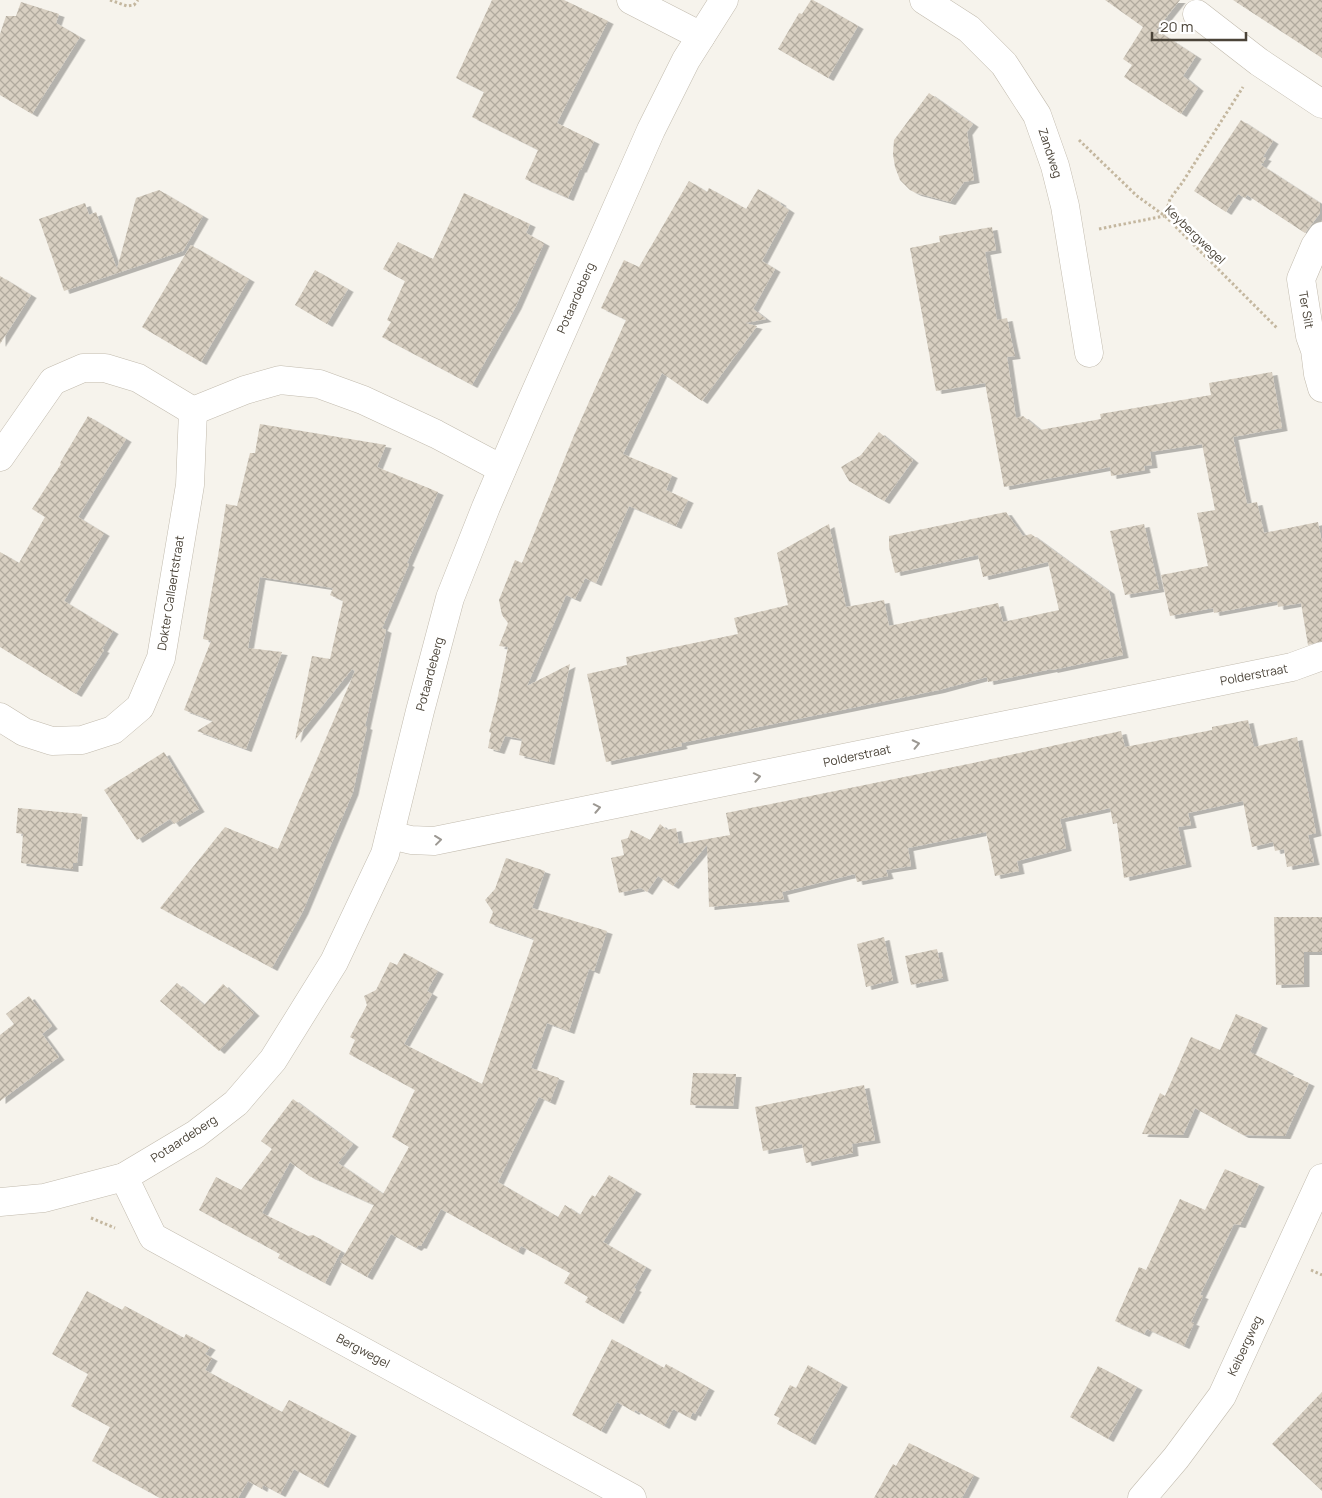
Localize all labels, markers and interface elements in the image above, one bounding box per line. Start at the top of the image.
scale bar [1152,10,1246,42]
text: 20 m [1160,16,1193,37]
street label: Zandweg [1034,126,1066,180]
street label: Keybergwegel [1161,201,1229,268]
street label: Potaardeberg [552,260,599,336]
street label: Ter Silt [1295,290,1318,330]
street label: Dokter Callaertstraat [153,534,188,652]
street label: Potaardeberg [411,635,448,713]
street label: Polderstraat [1219,660,1289,689]
one-way arrow [911,739,920,750]
street label: Polderstraat [822,740,892,771]
one-way arrow [752,772,761,782]
one-way arrow [593,804,602,814]
one-way arrow [434,835,442,846]
street label: Potaardeberg [147,1111,220,1166]
street label: Keibergweg [1223,1313,1266,1379]
street label: Bergwegel [333,1329,393,1372]

